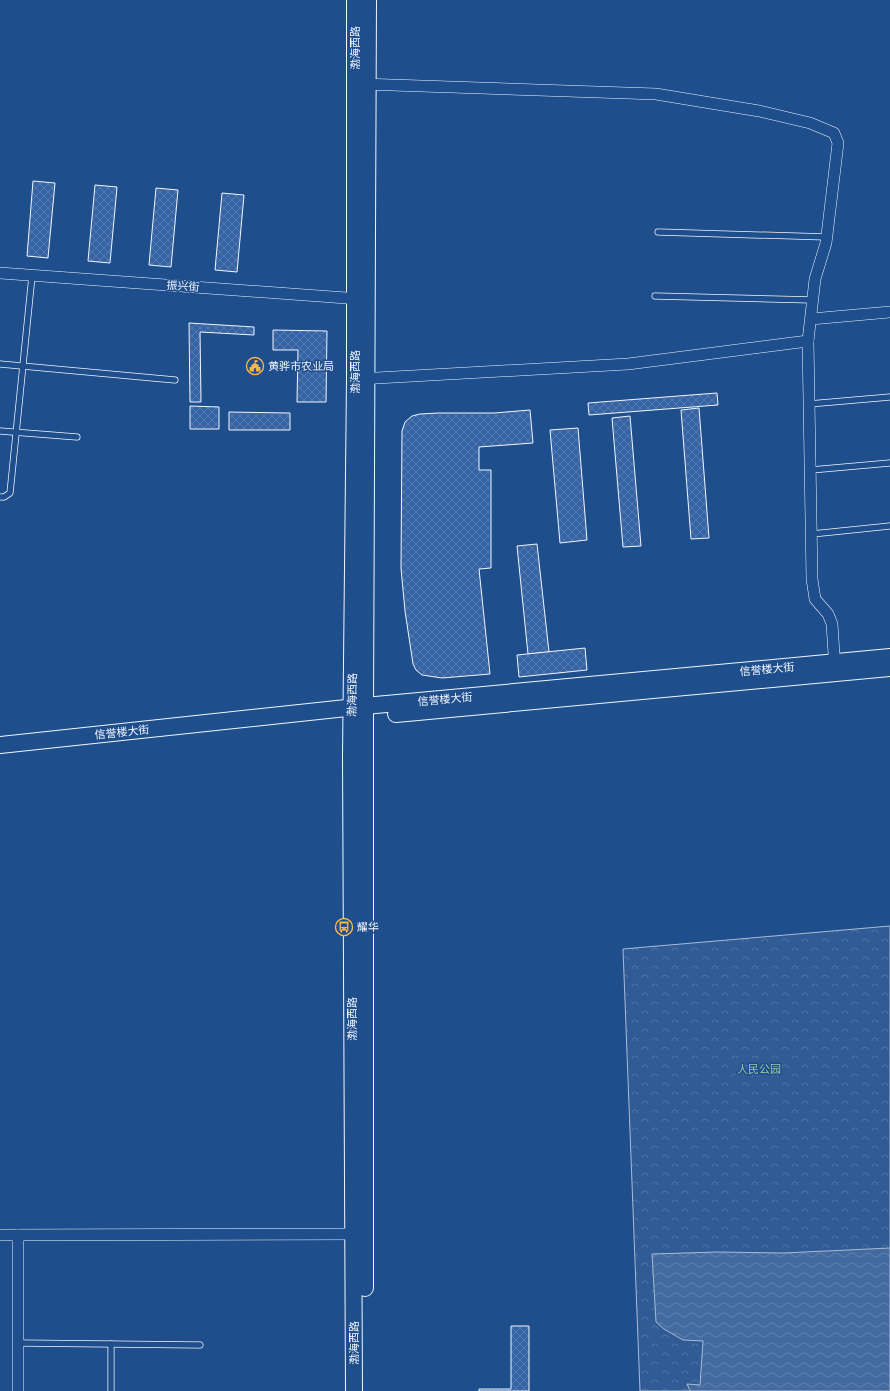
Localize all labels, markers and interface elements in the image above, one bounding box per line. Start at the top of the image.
street label: 渤海西路 [348,26,363,70]
street label: 振兴街 [166,278,200,295]
street label: 渤海西路 [348,350,363,394]
public building icon: 黄骅市农业局 [245,356,265,376]
place label: 黄骅市农业局 [268,359,334,374]
street label: 信誉楼大街 [739,660,795,679]
street label: 渤海西路 [345,673,360,717]
street label: 信誉楼大街 [417,690,473,709]
street label: 信誉楼大街 [94,722,150,743]
bus stop icon: 耀华 [334,917,354,937]
place label: 耀华 [357,920,379,935]
street label: 渤海西路 [345,997,360,1041]
park label: 人民公园 [737,1062,781,1077]
street label: 渤海西路 [347,1321,362,1365]

